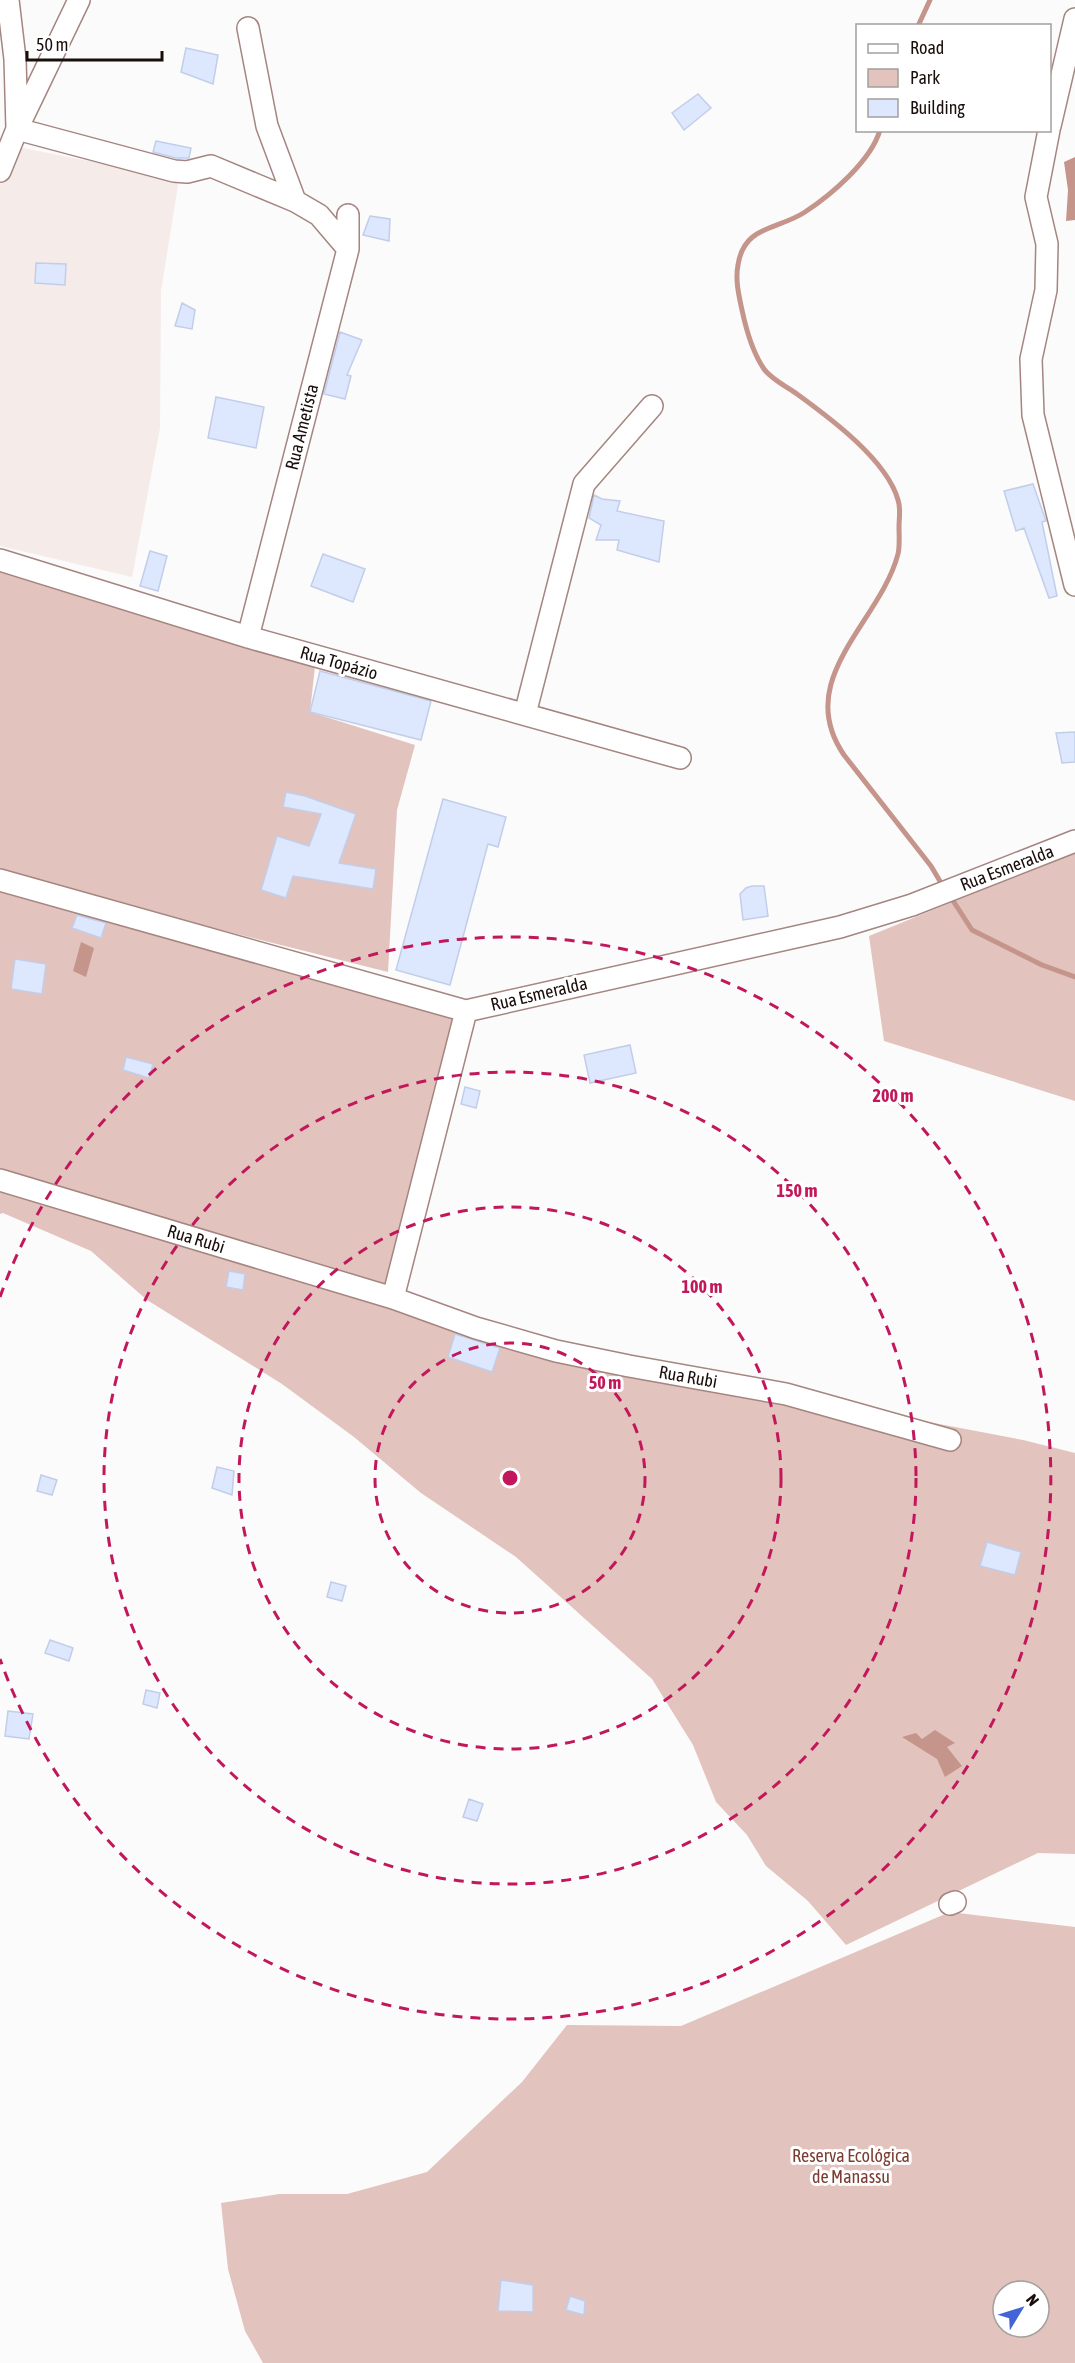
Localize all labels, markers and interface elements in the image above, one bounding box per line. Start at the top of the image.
scale bar [27,24,162,62]
legend [856,24,1051,132]
text: 50 m [36,34,68,55]
text: Road [910,37,944,58]
text: Park [910,67,940,88]
text: Building [910,97,965,118]
street label: Rua Ametista [281,382,322,472]
street label: Rua Topázio [298,641,380,684]
street label: Rua Esmeralda [957,840,1057,895]
street label: Rua Esmeralda [489,972,589,1015]
text: 200 m [873,1085,913,1106]
text: 150 m [777,1180,817,1201]
street label: Rua Rubi [165,1220,227,1257]
text: 100 m [682,1276,722,1297]
street label: Rua Rubi [657,1361,719,1392]
text: 50 m [589,1372,621,1393]
centre of rings [500,1468,520,1488]
park label: Reserva Ecológica de Manassu [792,2145,910,2187]
north arrow [991,2279,1051,2339]
text: N [1023,2290,1043,2309]

